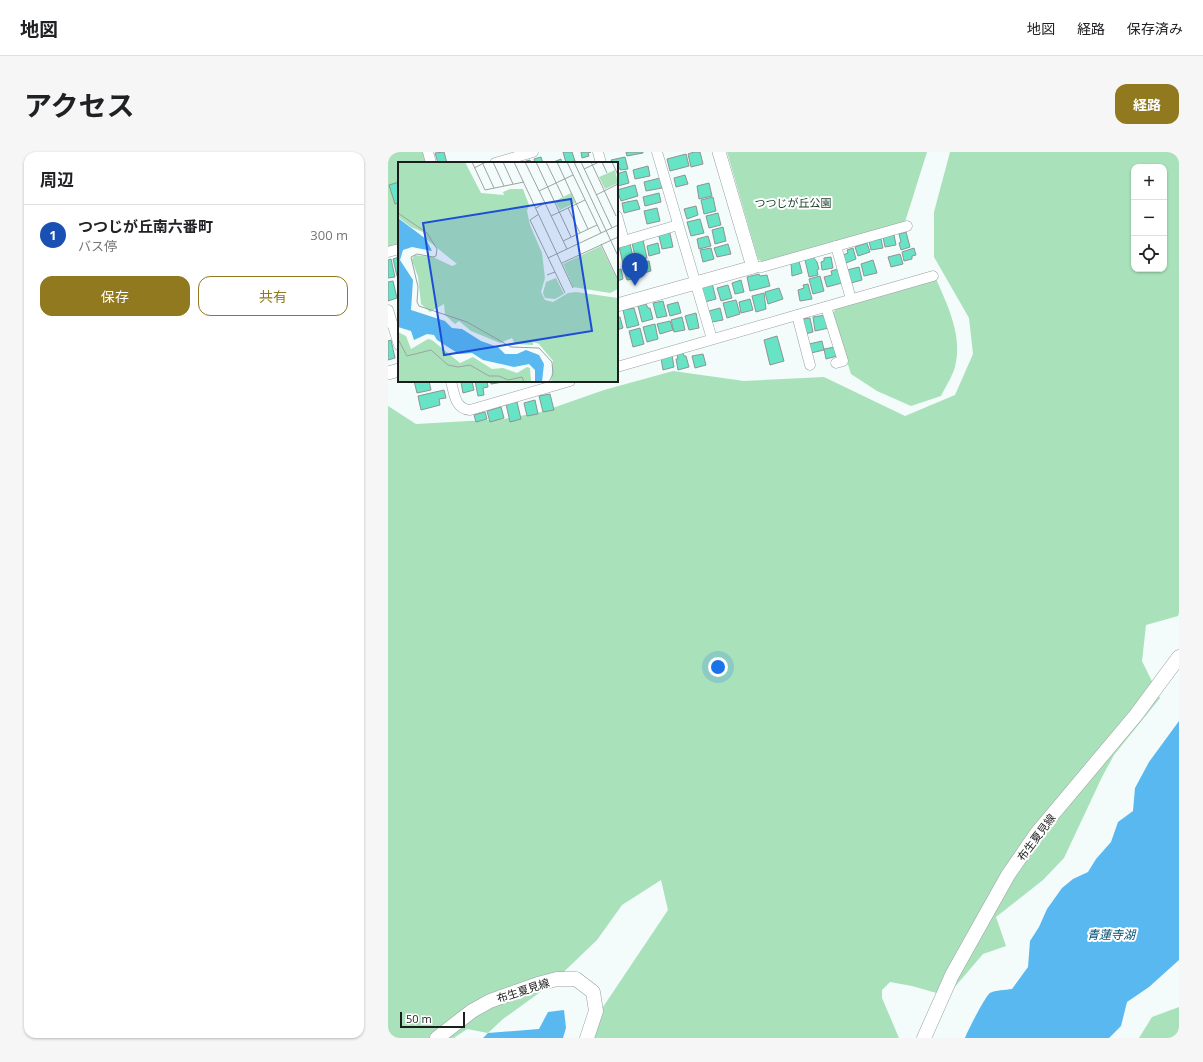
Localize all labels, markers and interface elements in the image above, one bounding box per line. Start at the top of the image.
text: 地図 [20,16,58,42]
text: 地図 [1027,19,1055,38]
text: 経路 [1077,19,1105,38]
text: 保存済み [1127,19,1183,38]
button: 経路 [1115,84,1179,124]
text: アクセス [24,86,135,124]
inset map [398,162,618,382]
map controls [1131,164,1167,272]
button: + [1131,164,1167,200]
text: 周辺 [40,168,74,191]
park label: つつじが丘公園 [755,195,832,210]
button: − [1131,200,1167,236]
text: つつじが丘南六番町 [78,216,213,236]
text: 1 [49,226,57,244]
text: 300 m [310,226,348,244]
button: locate [1131,236,1167,272]
text: バス停 [78,237,117,255]
pin: 1 [622,253,648,286]
button: 保存 [40,276,190,316]
button: 共有 [198,276,348,316]
your location [708,657,728,677]
street label: 布生夏見線 [1013,811,1059,863]
water label: 青蓮寺湖 [1087,926,1137,943]
street label: 布生夏見線 [495,974,551,1006]
scale bar [400,1010,465,1029]
text: 50 m [406,1011,432,1026]

